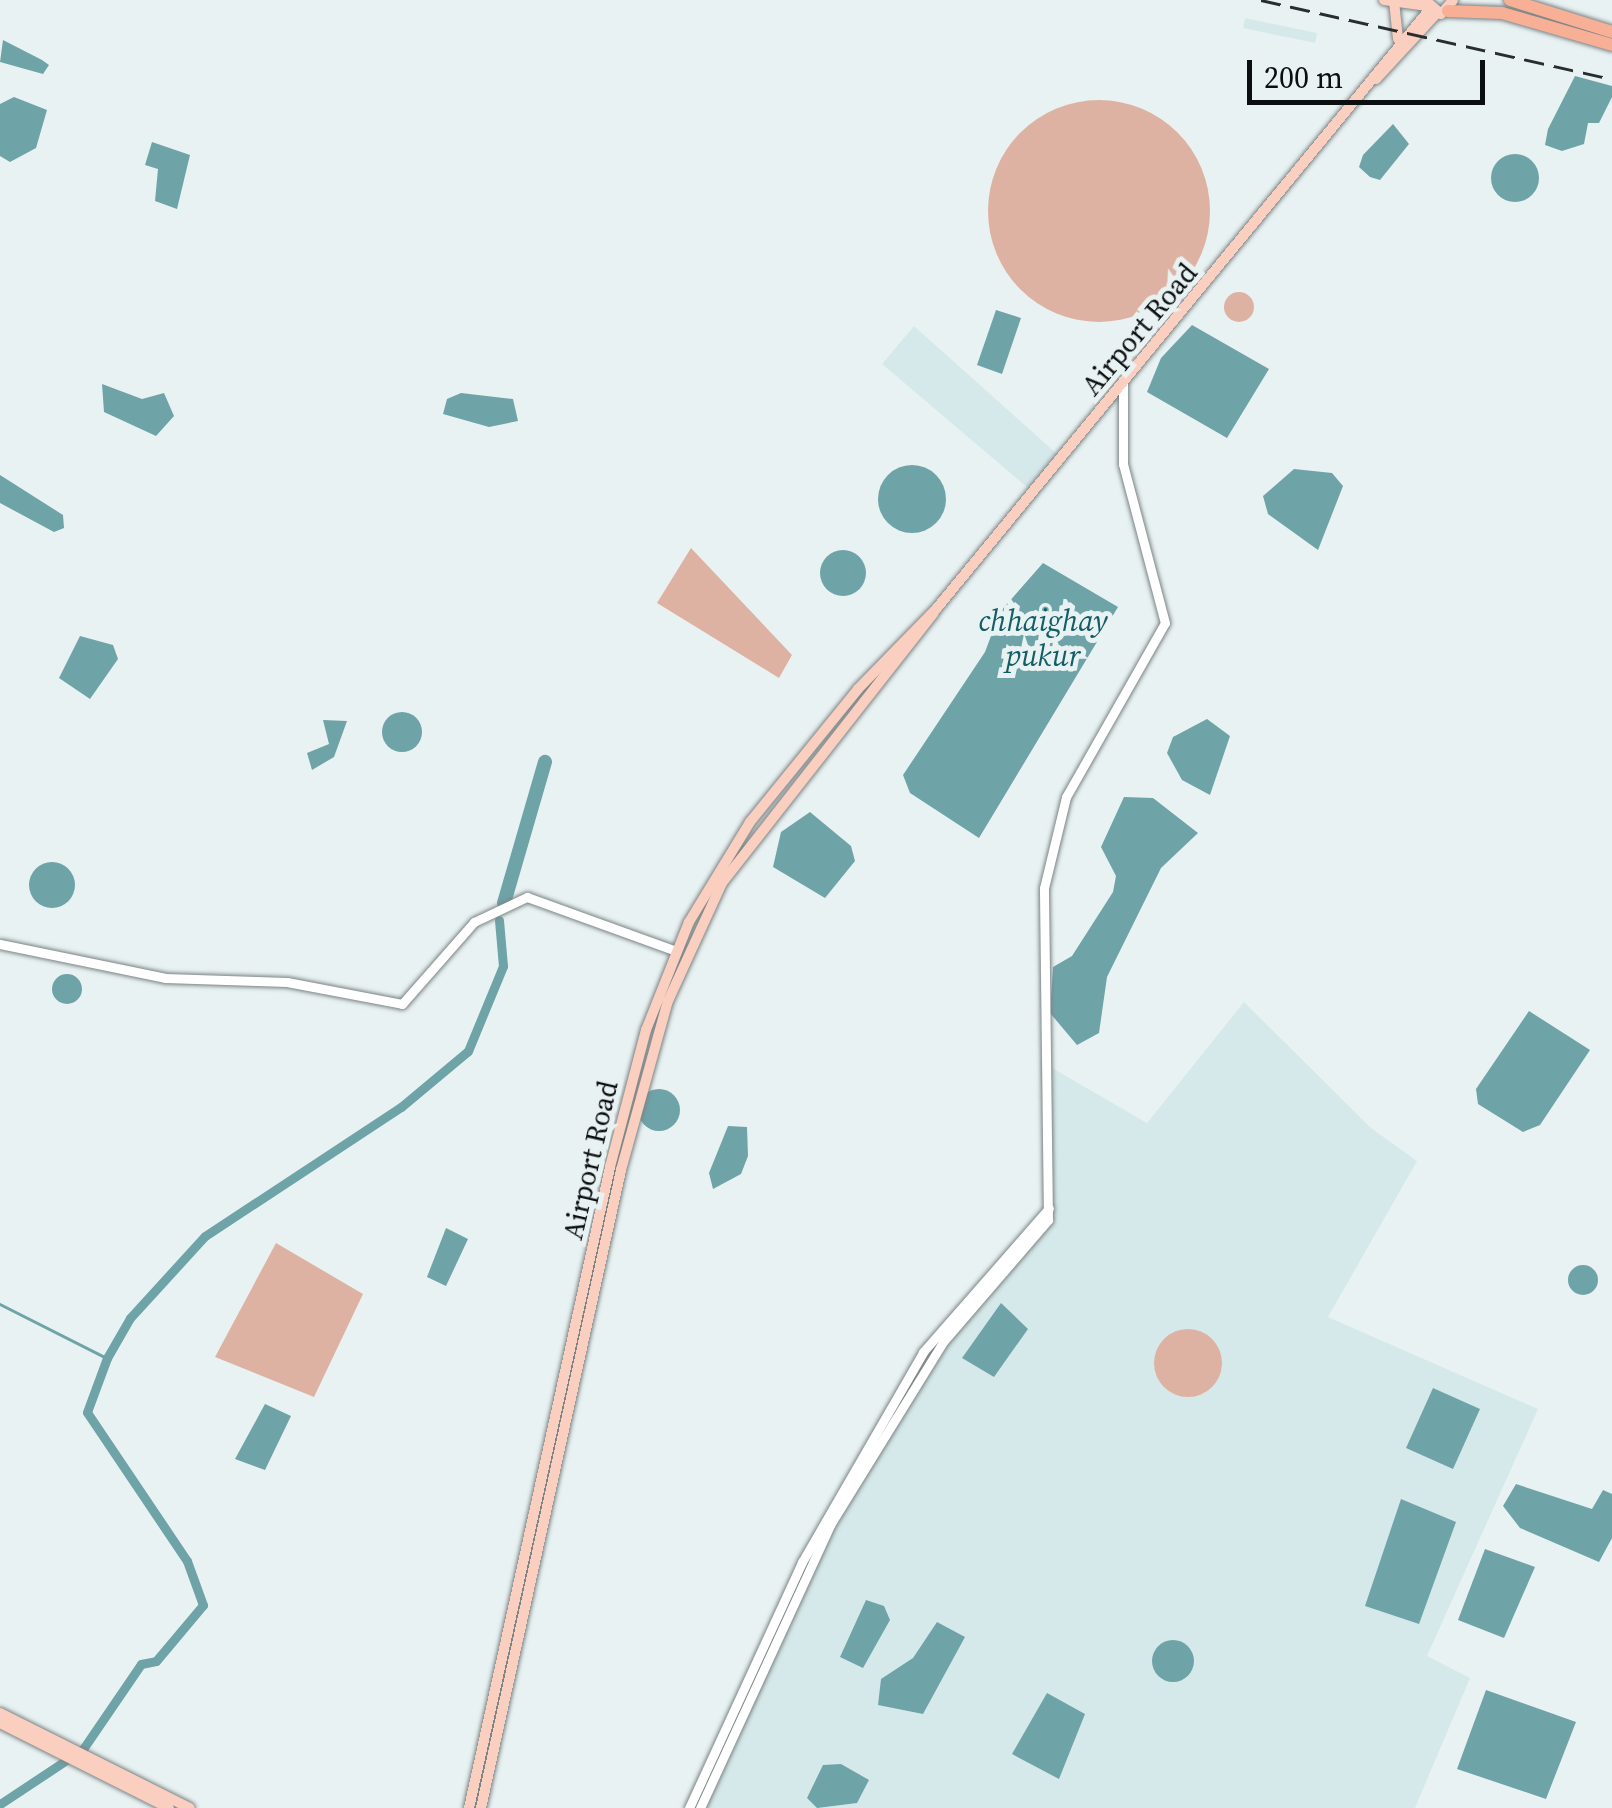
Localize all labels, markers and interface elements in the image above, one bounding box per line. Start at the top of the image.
scale bar [1252,40,1490,102]
text: 200 m [1264,57,1343,98]
street label: Airport Road [1074,256,1204,402]
water label: chhaighay pukur [979,603,1107,674]
street label: Airport Road [555,1077,625,1243]

